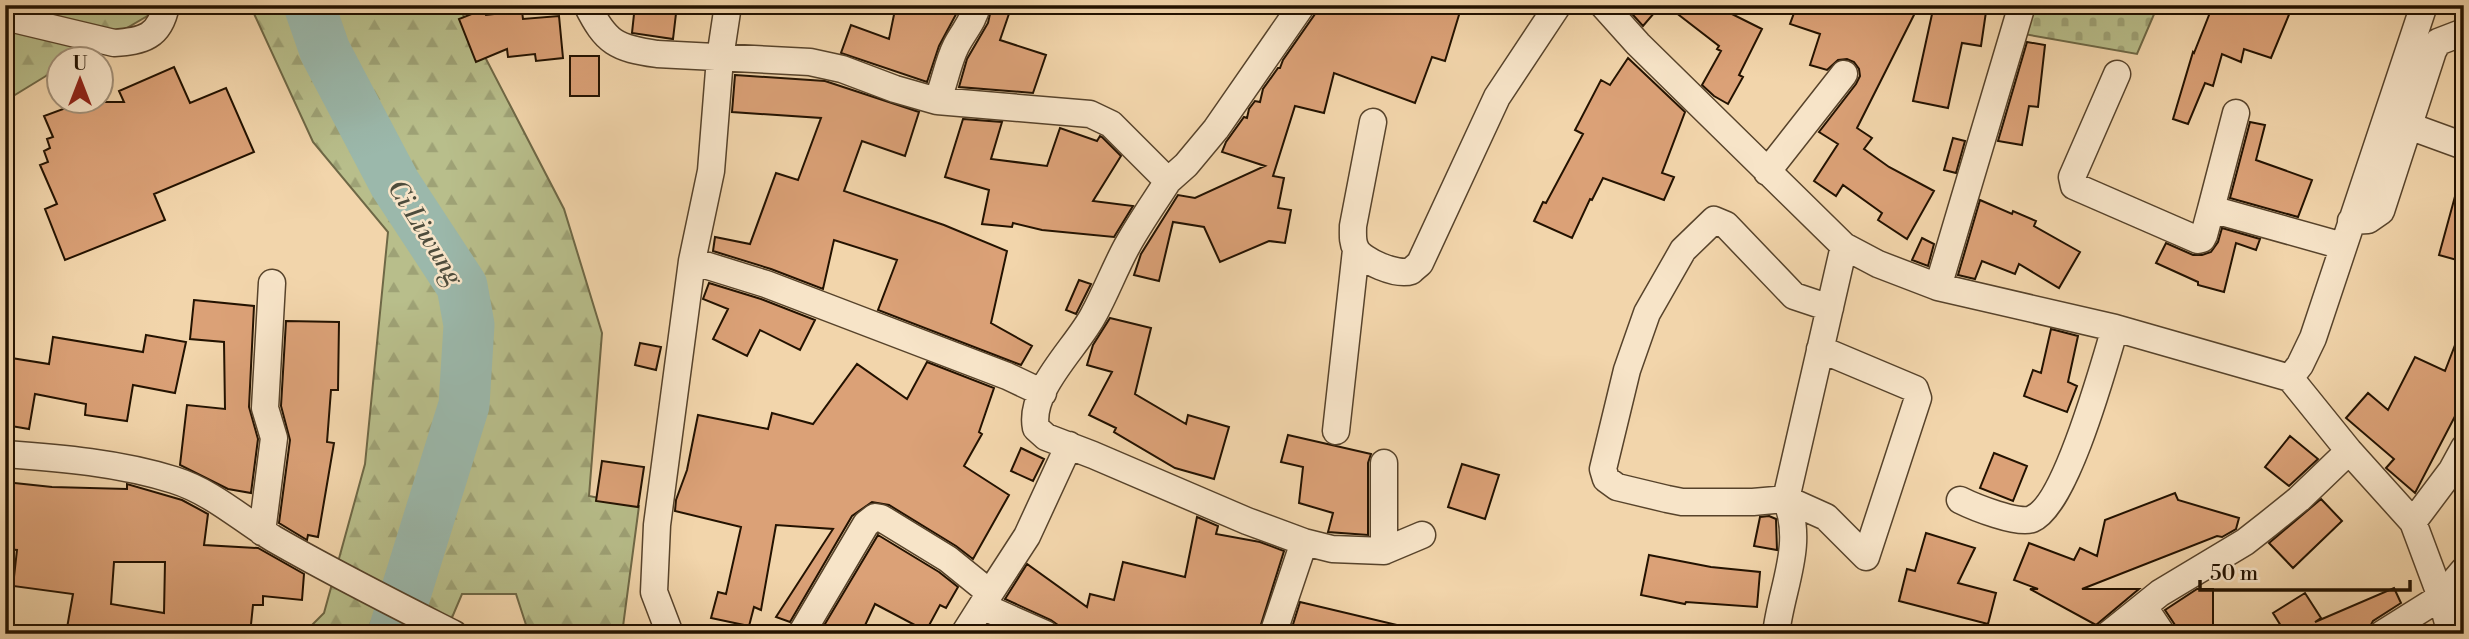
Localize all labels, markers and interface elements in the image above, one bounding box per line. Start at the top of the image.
north arrow [46,46,116,116]
text: U [73,52,88,76]
water label: Ci Liwung [380,174,471,292]
scale bar [2200,548,2410,592]
text: 50 m [2210,561,2258,587]

